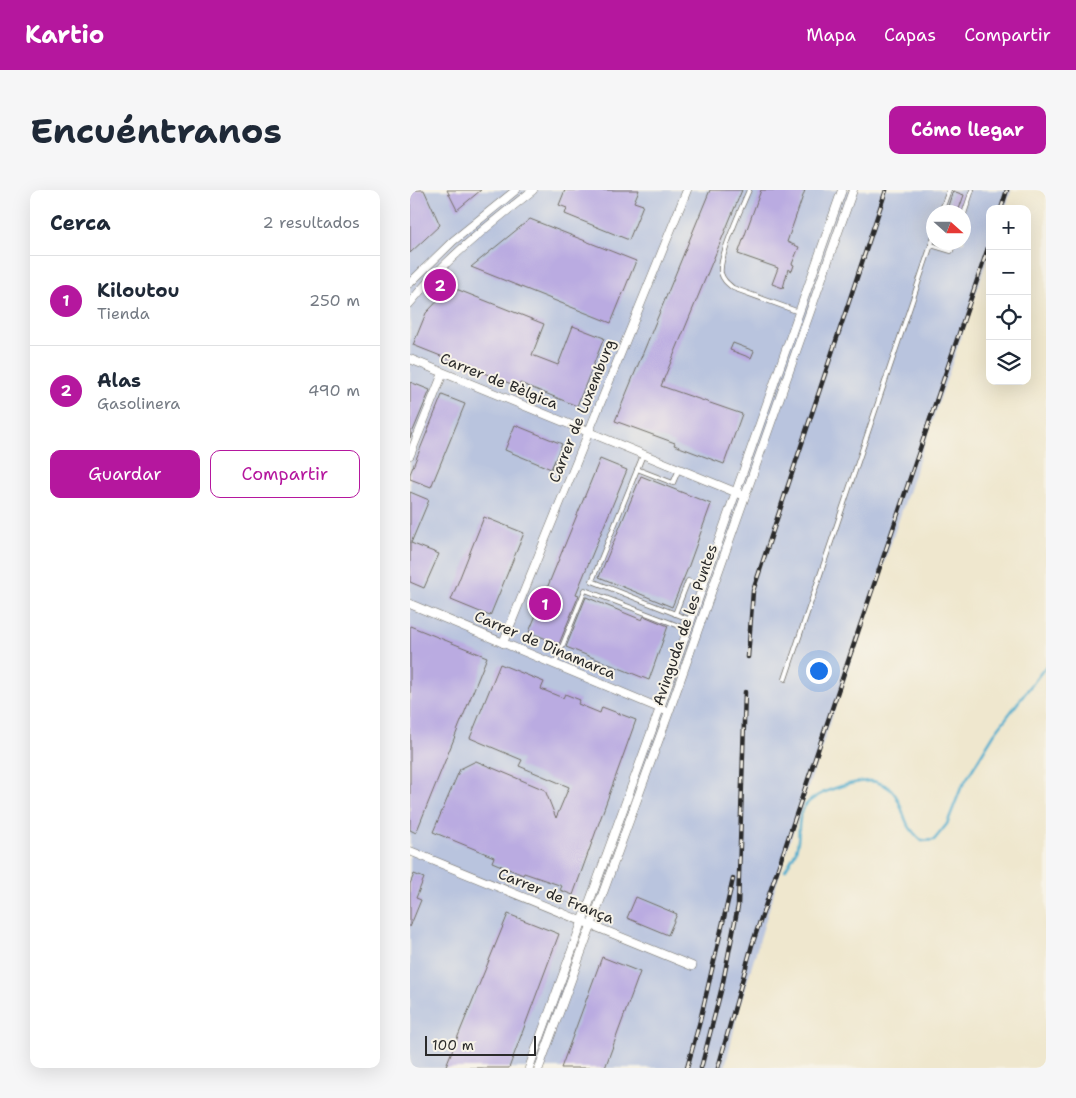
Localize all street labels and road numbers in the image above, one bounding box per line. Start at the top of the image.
street label: Carrer de Luxemburg [544,336,620,486]
street label: Carrer de Bèlgica [437,348,562,414]
street label: Avinguda de les Puntes [648,542,722,708]
street label: Carrer de Dinamarca [471,606,619,684]
street label: Carrer de França [495,864,618,929]

